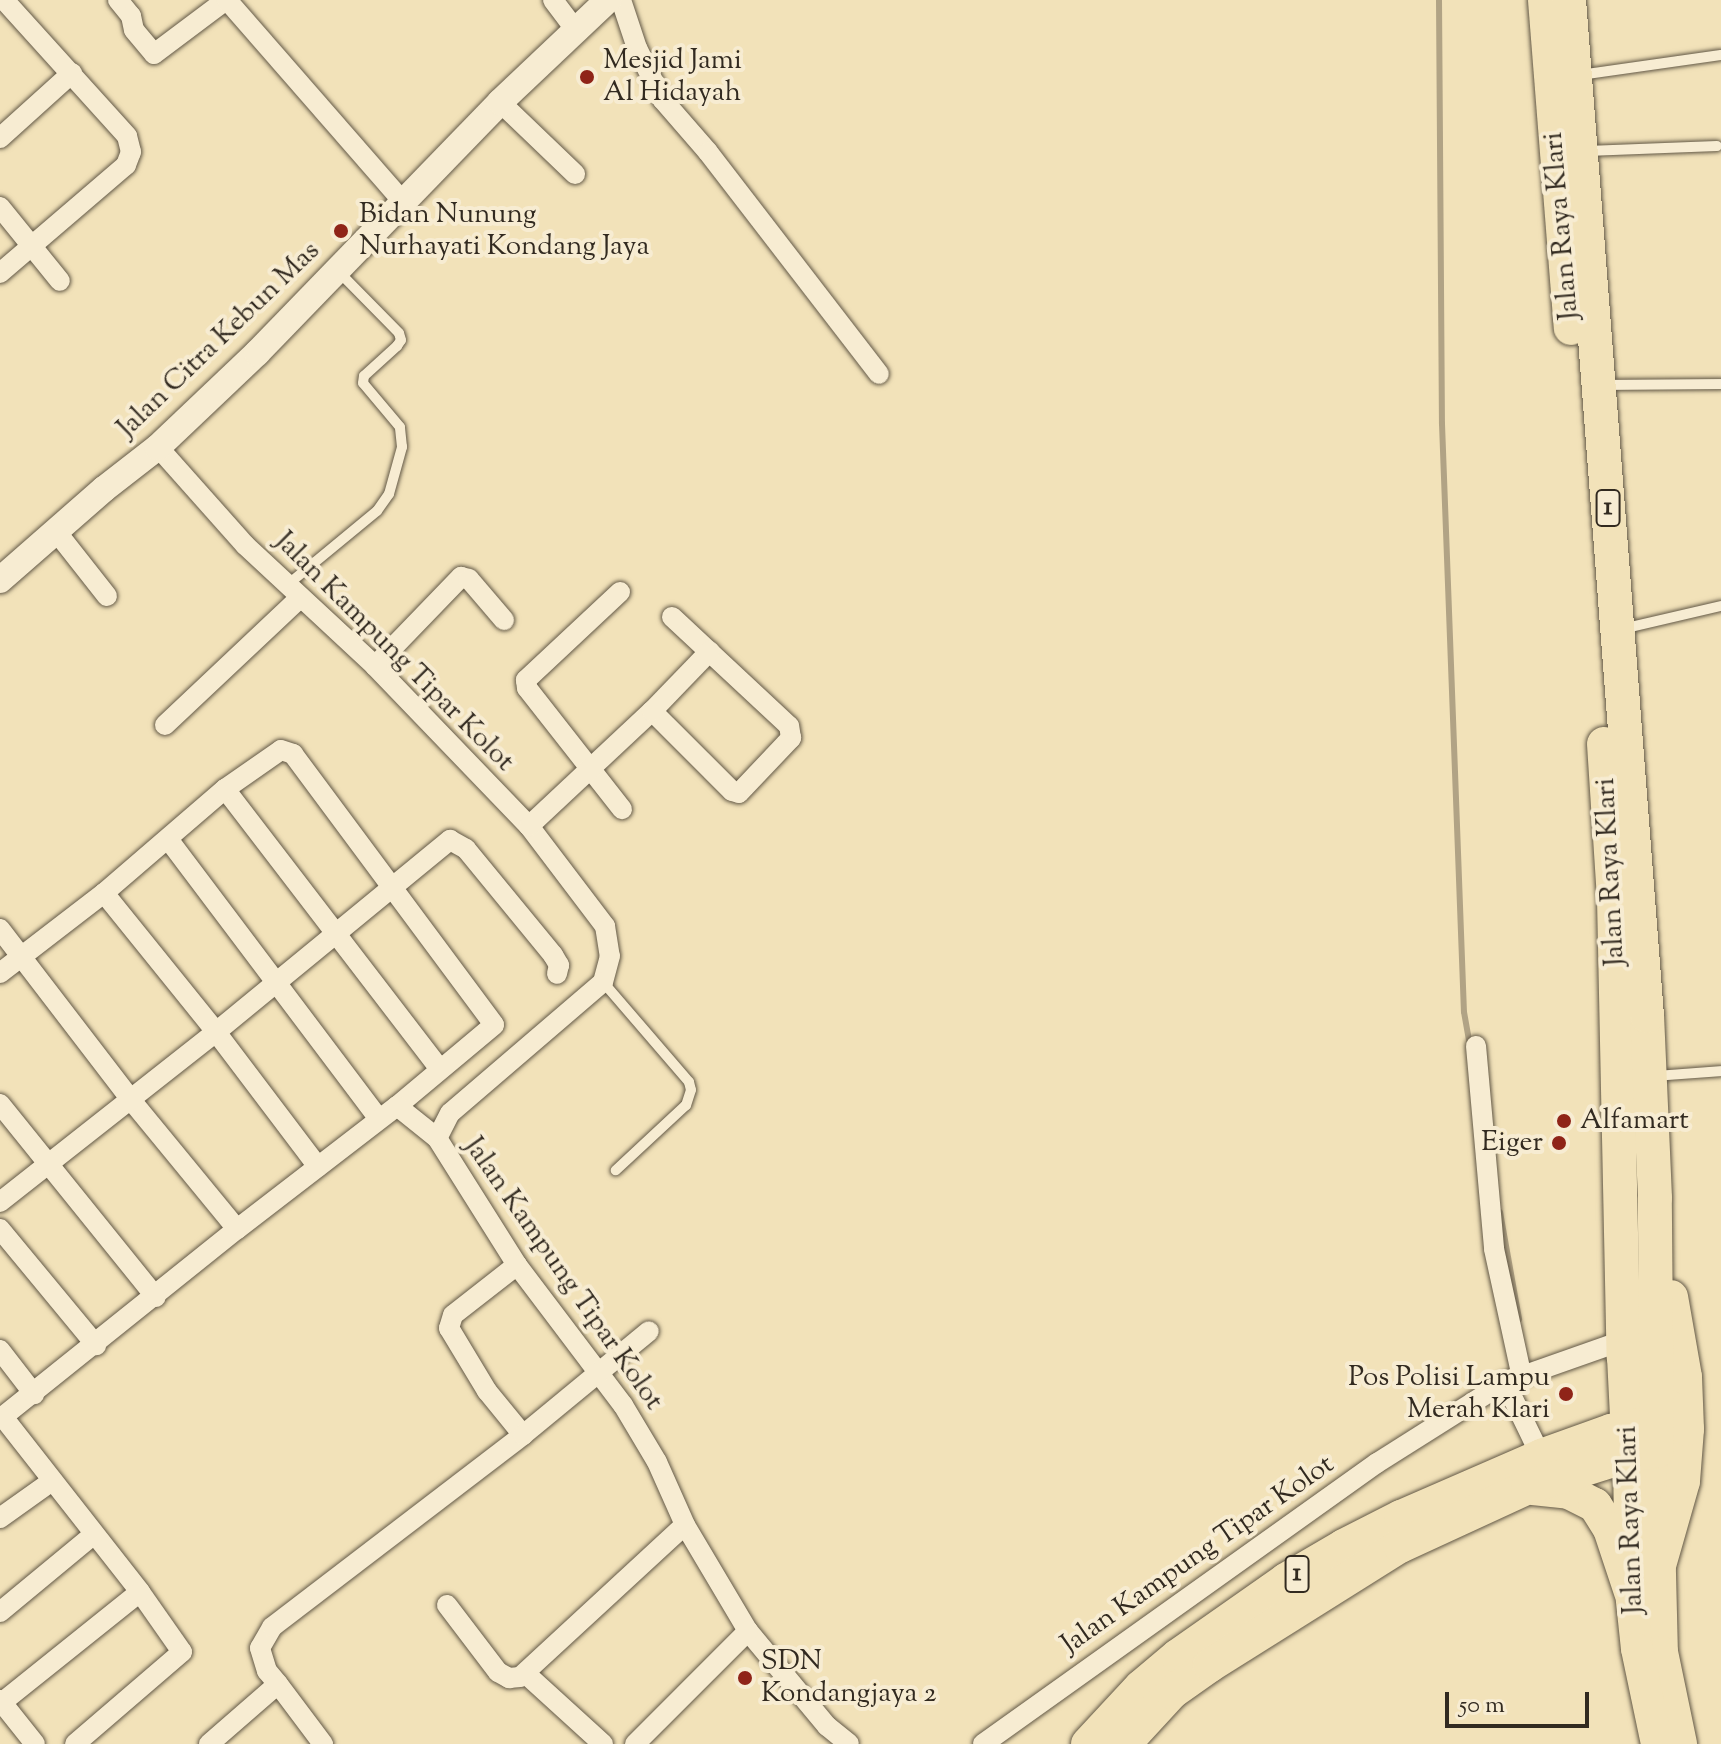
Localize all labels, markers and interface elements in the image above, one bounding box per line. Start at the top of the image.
place label: Mesjid Jami Al Hidayah [603,44,742,110]
marker: Mesjid Jami Al Hidayah [578,68,596,86]
street label: Jalan Raya Klari [1537,131,1587,321]
place label: Bidan Nunung Nurhayati Kondang Jaya [359,198,649,264]
marker: Bidan Nunung Nurhayati Kondang Jaya [330,220,352,242]
street label: Jalan Citra Kebun Mas [111,235,327,445]
road number: 1 [1594,486,1622,530]
street label: Jalan Kampung Tipar Kolot [267,525,521,779]
street label: Jalan Raya Klari [1589,777,1633,967]
place label: Alfamart [1580,1104,1689,1138]
marker: Alfamart [1555,1112,1573,1130]
place label: Eiger [1481,1126,1543,1160]
street label: Jalan Kampung Tipar Kolot [456,1131,670,1417]
marker: Eiger [1550,1134,1568,1152]
place label: Pos Polisi Lampu Merah Klari [1348,1361,1550,1427]
marker: Pos Polisi Lampu Merah Klari [1557,1385,1575,1403]
street label: Jalan Raya Klari [1611,1425,1651,1615]
street label: Jalan Kampung Tipar Kolot [1055,1448,1341,1662]
road number: 1 [1283,1552,1311,1596]
place label: SDN Kondangjaya 2 [761,1645,937,1711]
marker: SDN Kondangjaya 2 [736,1669,754,1687]
scale bar [1449,1676,1593,1726]
text: 50 m [1459,1689,1505,1723]

